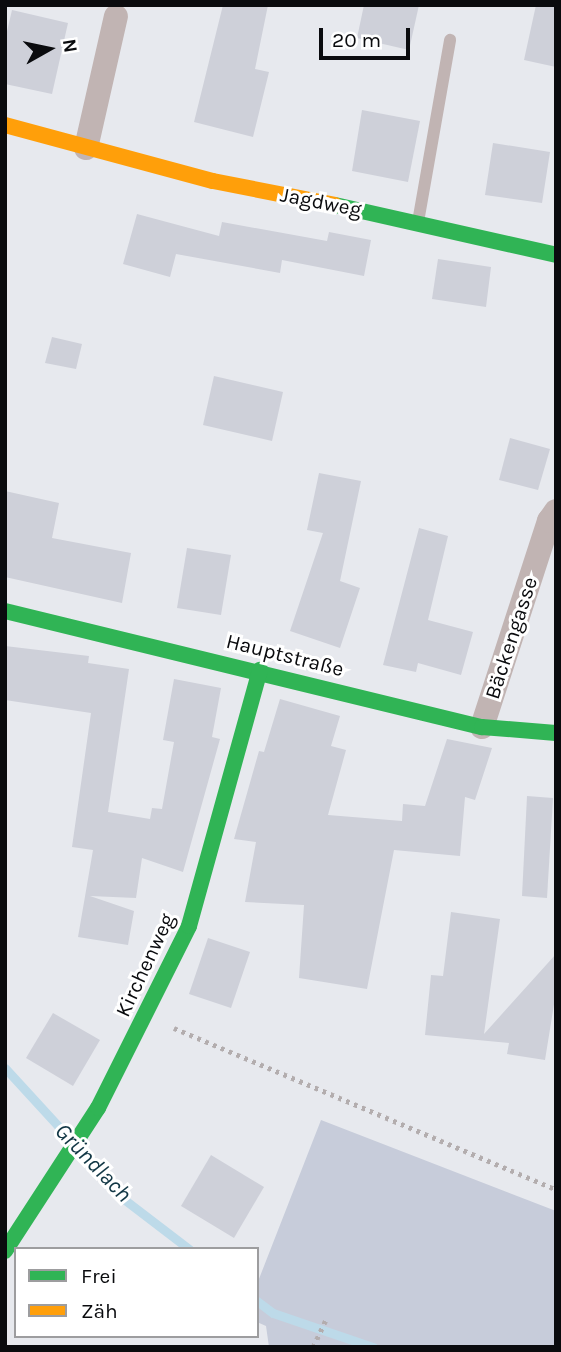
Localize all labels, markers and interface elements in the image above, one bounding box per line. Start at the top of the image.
north arrow [14,14,84,84]
scale bar [323,14,414,58]
text: 20 m [332,28,381,52]
text: N [58,37,82,54]
street label: Jagdweg [278,182,364,222]
street label: Bäckengasse [479,574,543,702]
street label: Hauptstraße [224,628,346,682]
street label: Kirchenweg [110,909,180,1021]
water label: Gründlach [49,1118,137,1208]
legend [14,1247,259,1338]
text: Frei [81,1264,117,1288]
text: Zäh [81,1299,118,1323]

